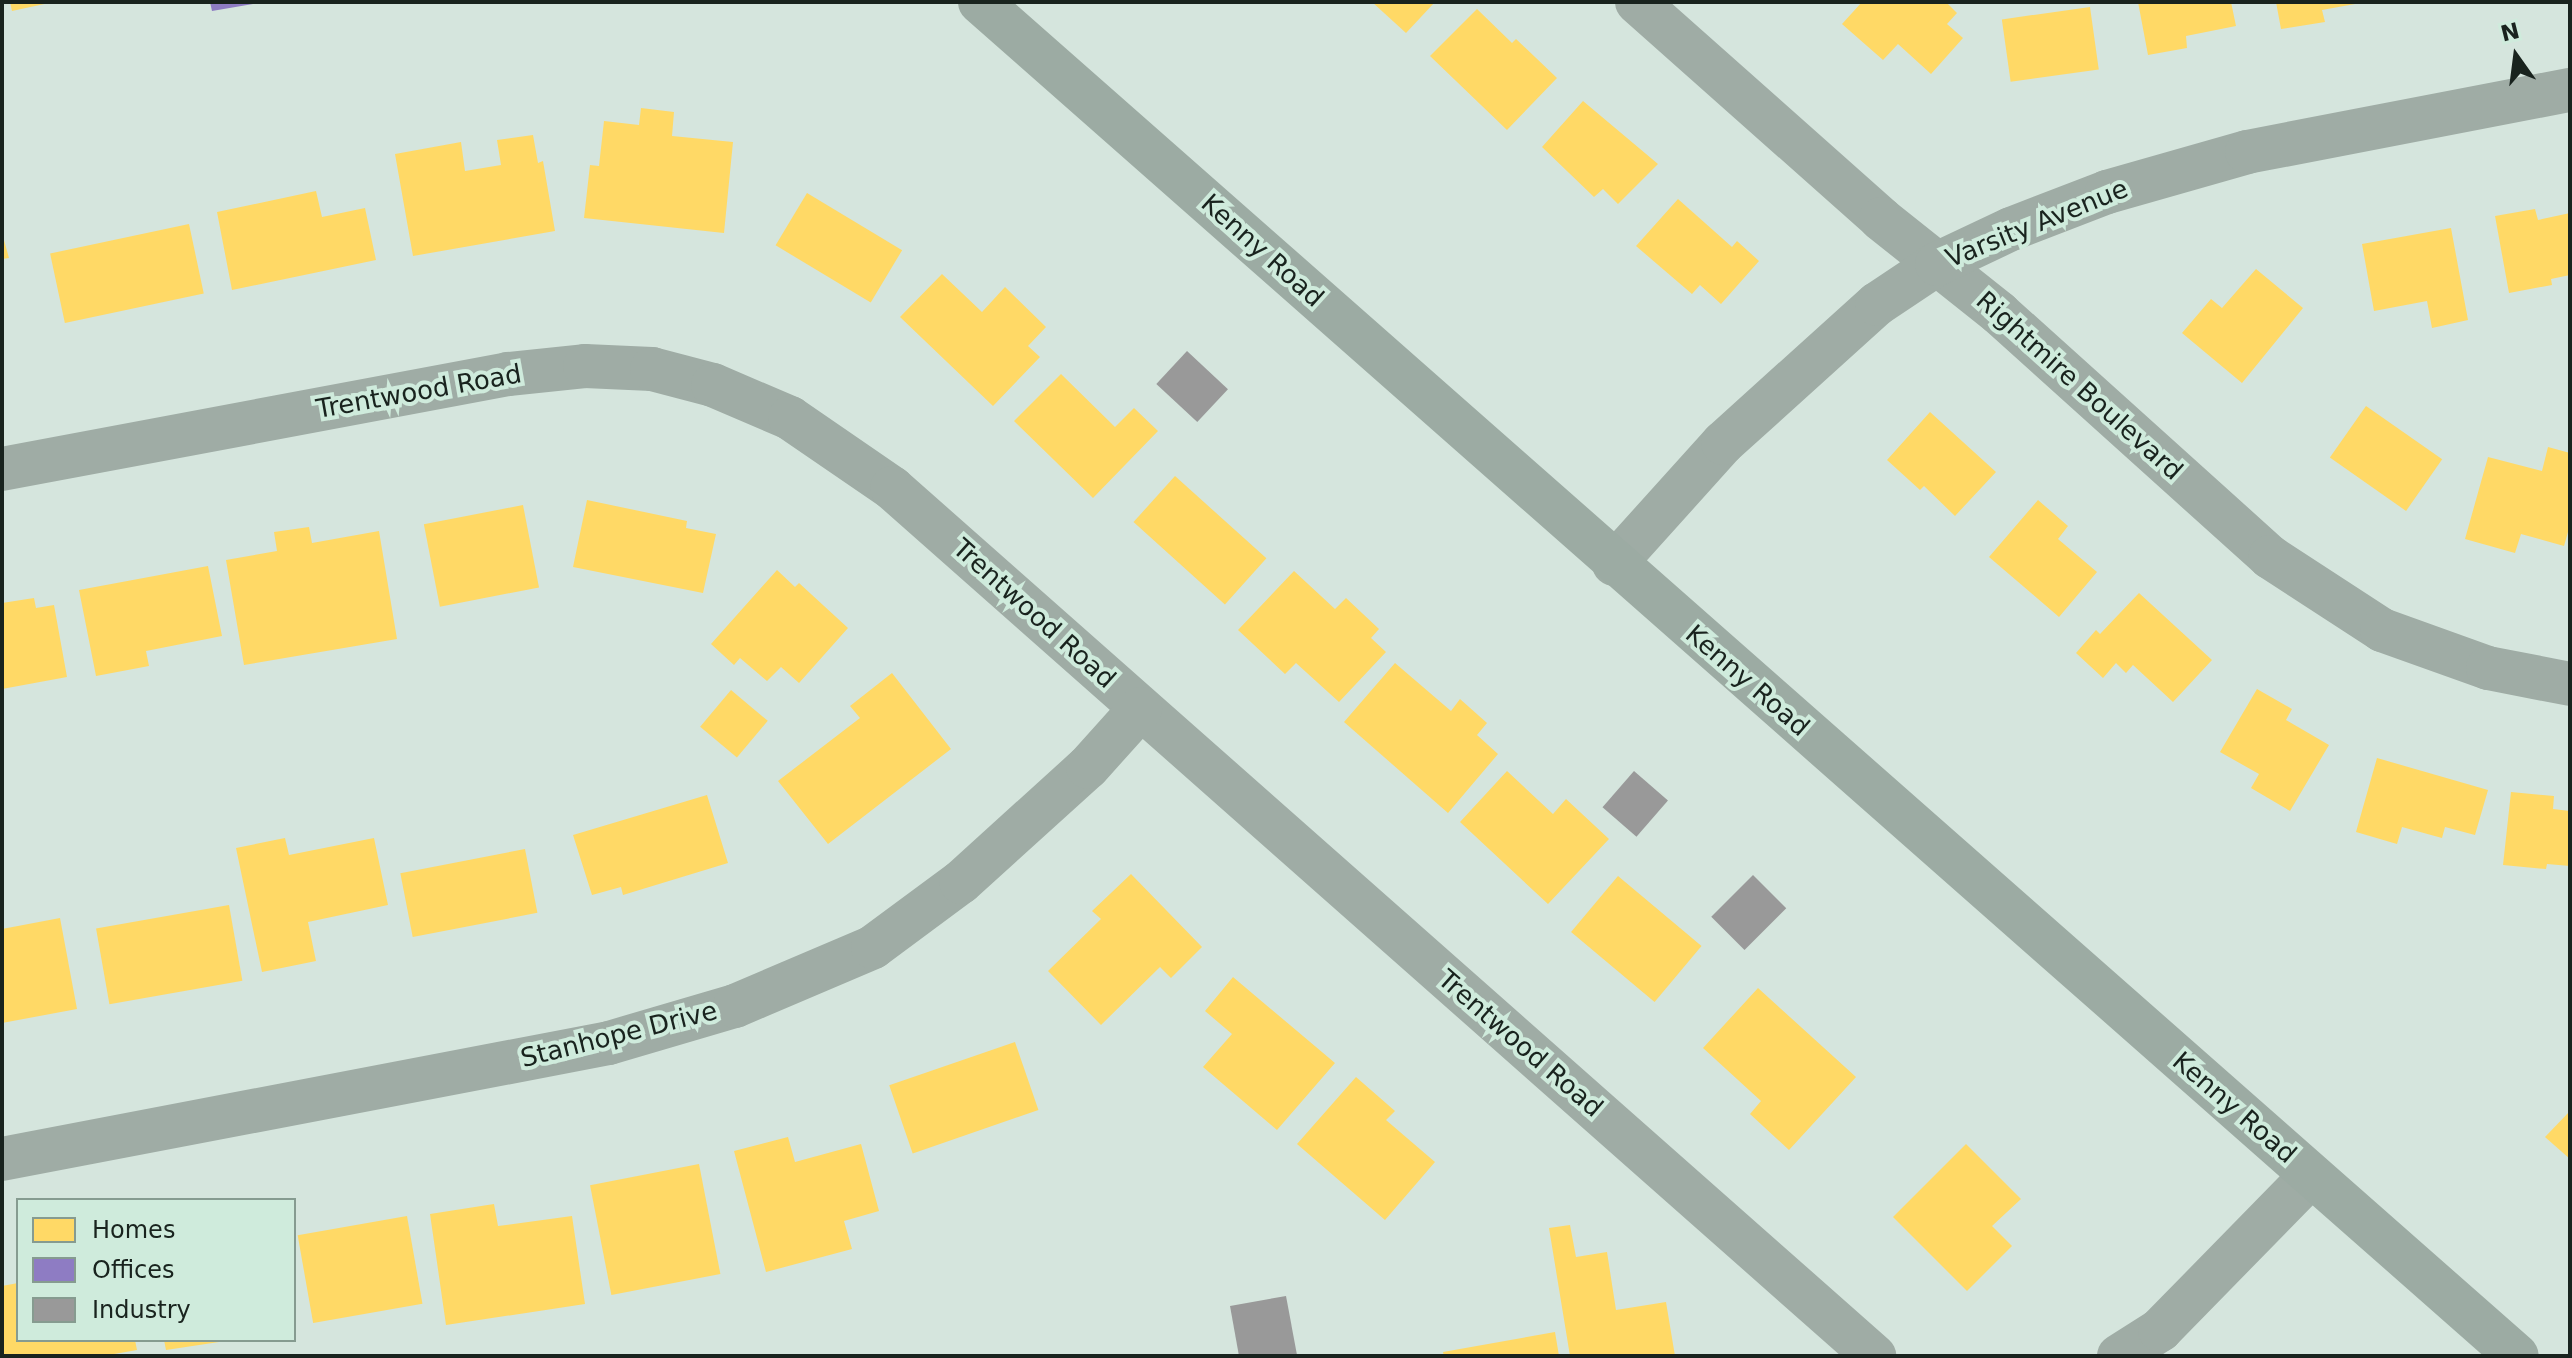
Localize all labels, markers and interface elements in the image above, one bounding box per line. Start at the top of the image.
north arrow [2476,16,2556,96]
text: N [2498,18,2522,47]
street label: Varsity Avenue [1941,173,2133,275]
street label: Kenny Road [1194,188,1330,314]
street label: Rightmire Boulevard [1969,285,2189,487]
street label: Trentwood Road [314,359,524,425]
street label: Trentwood Road [946,533,1122,695]
street label: Kenny Road [1679,619,1815,743]
street label: Trentwood Road [1431,964,1609,1124]
street label: Stanhope Drive [517,995,721,1075]
street label: Kenny Road [2166,1046,2302,1170]
legend [16,1198,296,1342]
text: Homes [92,1216,175,1244]
text: Offices [92,1256,175,1284]
text: Industry [92,1296,191,1324]

